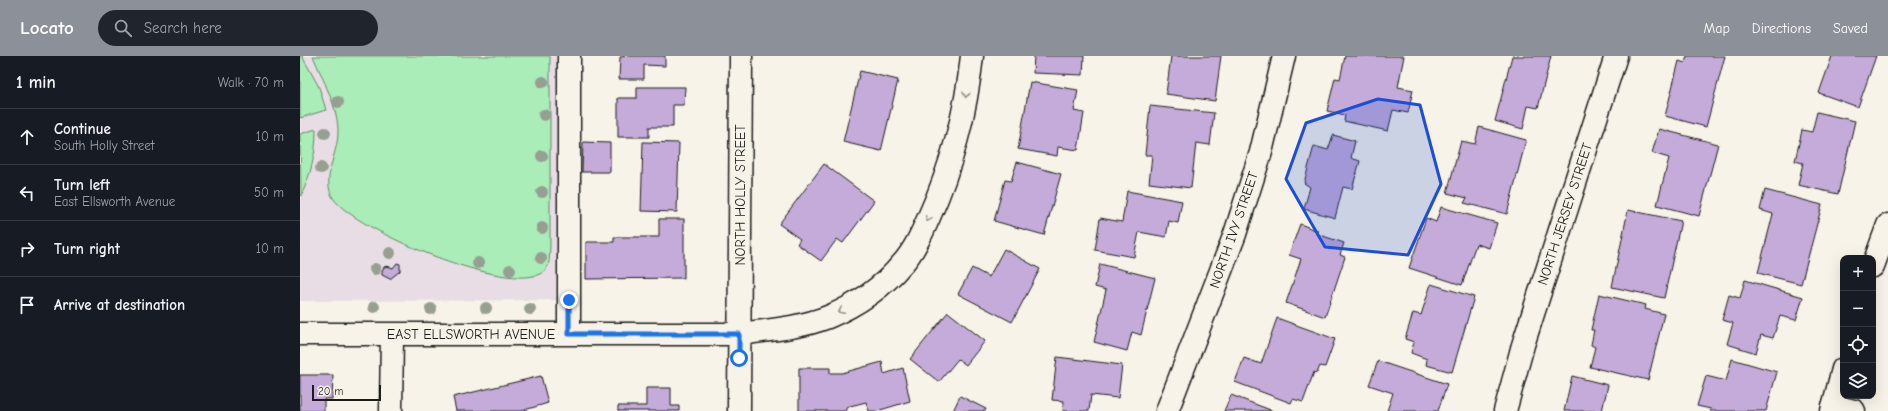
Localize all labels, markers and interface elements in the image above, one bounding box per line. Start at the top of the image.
search box [98,10,378,46]
text: Locato [20,17,74,39]
icon: search [112,17,134,39]
text: Search here [144,19,222,37]
text: Map [1703,20,1730,37]
text: Directions [1752,20,1811,37]
text: Saved [1833,20,1868,37]
text: 1 min [16,73,56,92]
text: Walk · 70 m [218,75,284,90]
one-way arrow [962,91,971,98]
text: Continue [54,120,111,138]
street label: NORTH HOLLY STREET [732,124,749,266]
icon: ahead [16,126,38,148]
text: 10 m [256,129,284,144]
text: South Holly Street [54,138,154,153]
street label: NORTH JERSEY STREET [1534,140,1596,287]
street label: NORTH IVY STREET [1206,169,1262,291]
text: Turn left [54,176,110,194]
icon: left [16,182,38,204]
text: 50 m [254,185,284,200]
text: East Ellsworth Avenue [54,194,175,209]
one-way arrow [925,214,933,222]
icon: right [16,238,38,260]
text: Turn right [54,240,120,258]
text: 10 m [256,241,284,256]
map controls [1840,255,1876,399]
button: + [1840,255,1876,291]
route end [560,291,578,309]
button: − [1840,291,1876,327]
icon: arrive [16,294,38,316]
text: Arrive at destination [54,296,185,314]
one-way arrow [838,306,846,314]
street label: EAST ELLSWORTH AVENUE [387,326,555,343]
button: locate [1840,327,1876,363]
route start [730,349,748,367]
button: layers [1840,363,1876,399]
scale bar [312,383,381,402]
text: 20 m [318,385,343,398]

